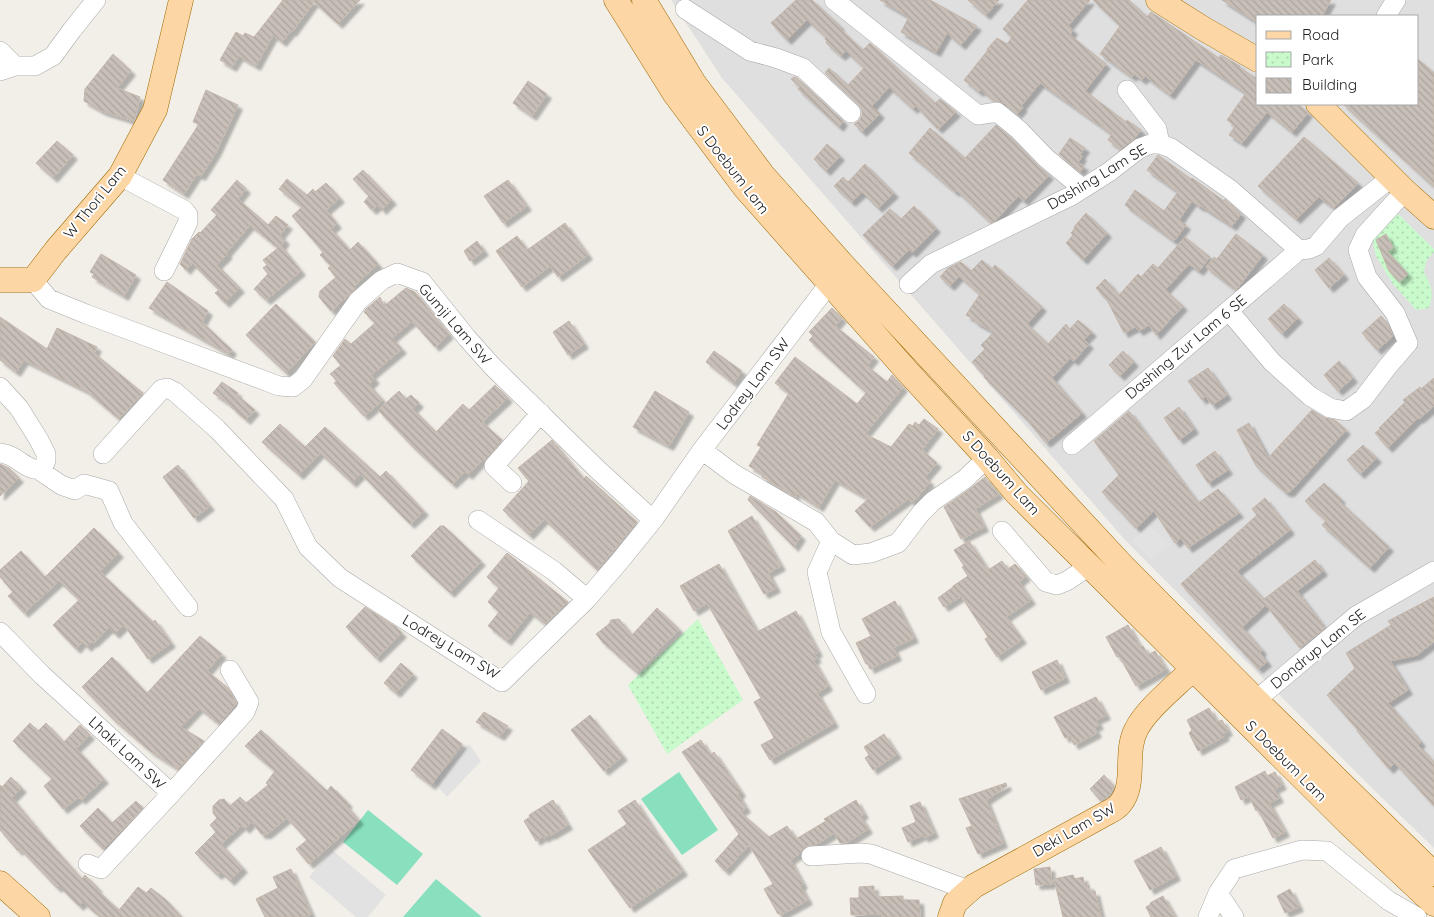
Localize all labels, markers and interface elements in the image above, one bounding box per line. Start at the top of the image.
legend [1256,15,1419,105]
text: Road [1302,25,1339,44]
text: Park [1302,50,1334,69]
text: Building [1302,75,1357,94]
street label: S Doebum Lam [693,122,774,218]
street label: Dashing Lam SE [1044,139,1150,214]
street label: W Thori Lam [59,161,130,242]
street label: Gumji Lam SW [415,279,496,369]
street label: Dashing Zur Lam 6 SE [1121,290,1250,403]
street label: Lodrey Lam SW [712,334,794,433]
street label: S Doebum Lam [958,427,1044,519]
street label: Dondrup Lam SE [1266,604,1369,693]
street label: Lodrey Lam SW [399,610,504,683]
street label: Lhaki Lam SW [85,712,170,794]
street label: S Doebum Lam [1242,716,1331,805]
street label: Deki Lam SW [1029,798,1119,861]

